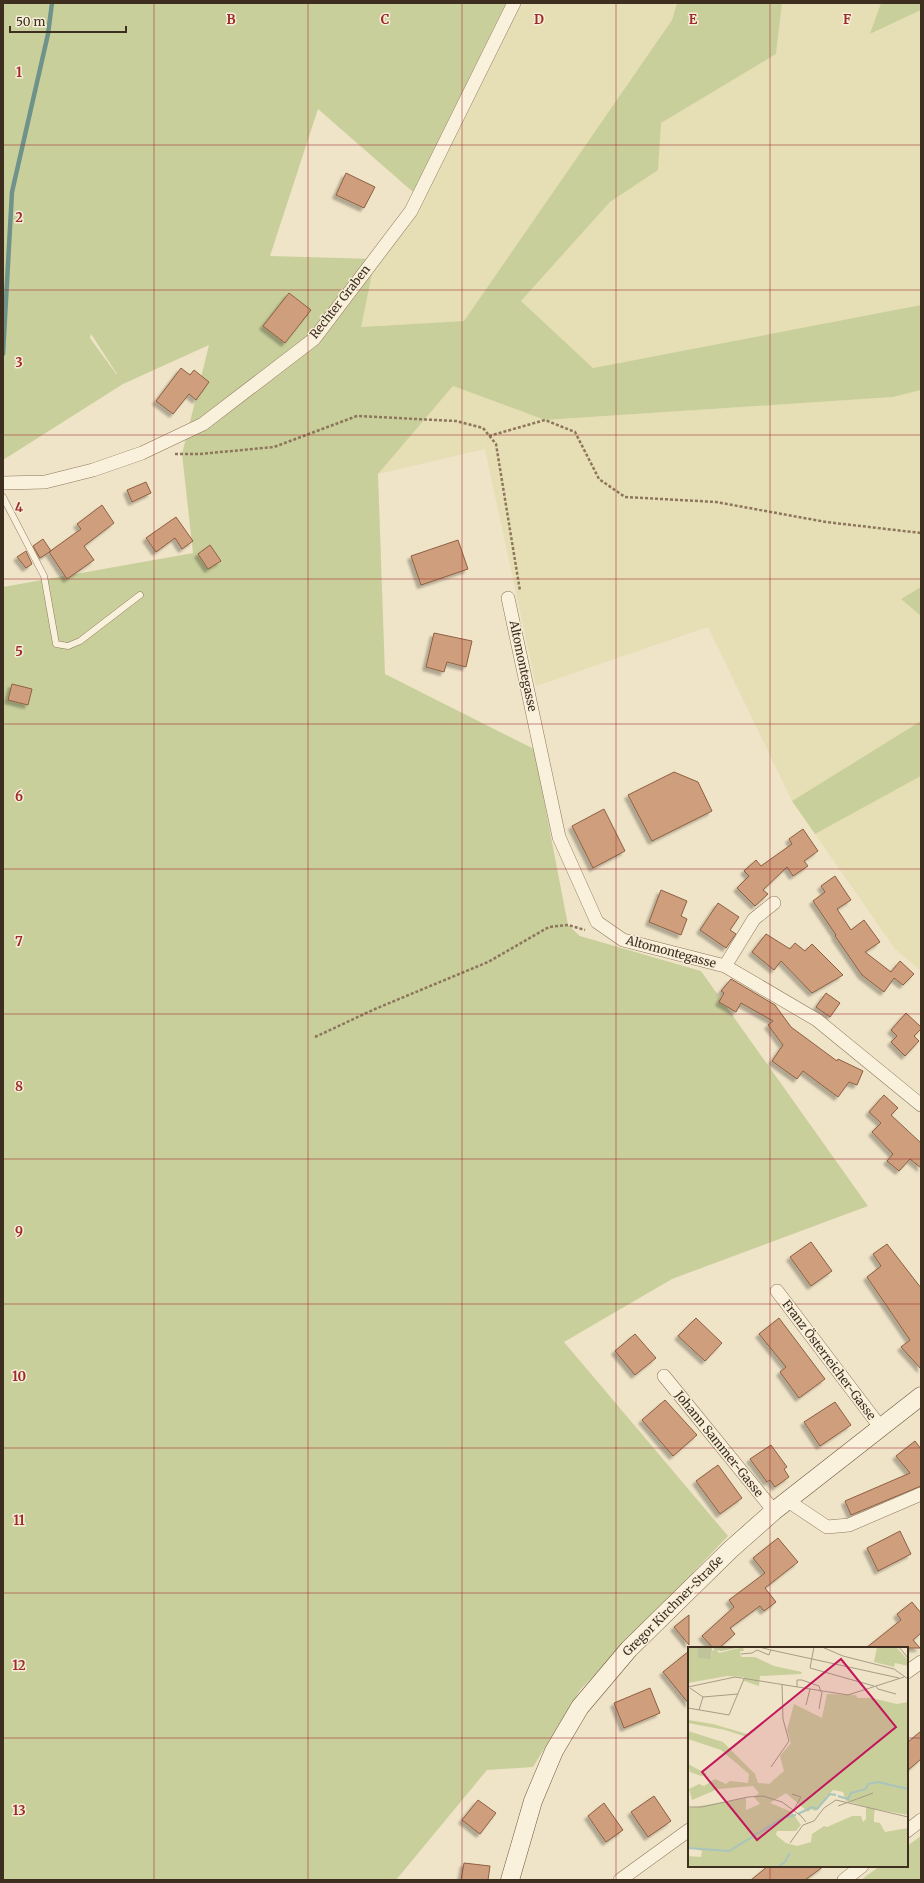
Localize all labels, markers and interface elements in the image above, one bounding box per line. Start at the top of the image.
scale bar [10,8,126,34]
text: B [226,11,236,28]
text: C [381,11,390,28]
text: D [534,11,544,28]
text: E [689,11,698,28]
text: F [843,11,851,28]
text: 50 m [16,14,45,29]
text: 1 [16,64,22,81]
text: 2 [15,209,23,226]
street label: Rechter Graben [306,262,373,341]
text: 3 [15,354,23,371]
text: 4 [15,499,24,516]
street label: Altomontegasse [506,618,540,713]
text: 5 [15,643,23,660]
text: 6 [15,788,23,805]
street label: Altomontegasse [623,932,718,971]
text: 7 [15,933,23,950]
text: 8 [15,1078,23,1095]
text: 9 [15,1223,23,1240]
street label: Franz Österreicher-Gasse [779,1297,879,1423]
text: 10 [12,1368,26,1385]
street label: Johann Sammer-Gasse [671,1387,767,1500]
text: 11 [13,1512,25,1529]
street label: Gregor Kirchner-Straße [619,1552,726,1659]
inset map [688,1647,908,1867]
text: 12 [12,1657,26,1674]
text: 13 [12,1802,26,1819]

